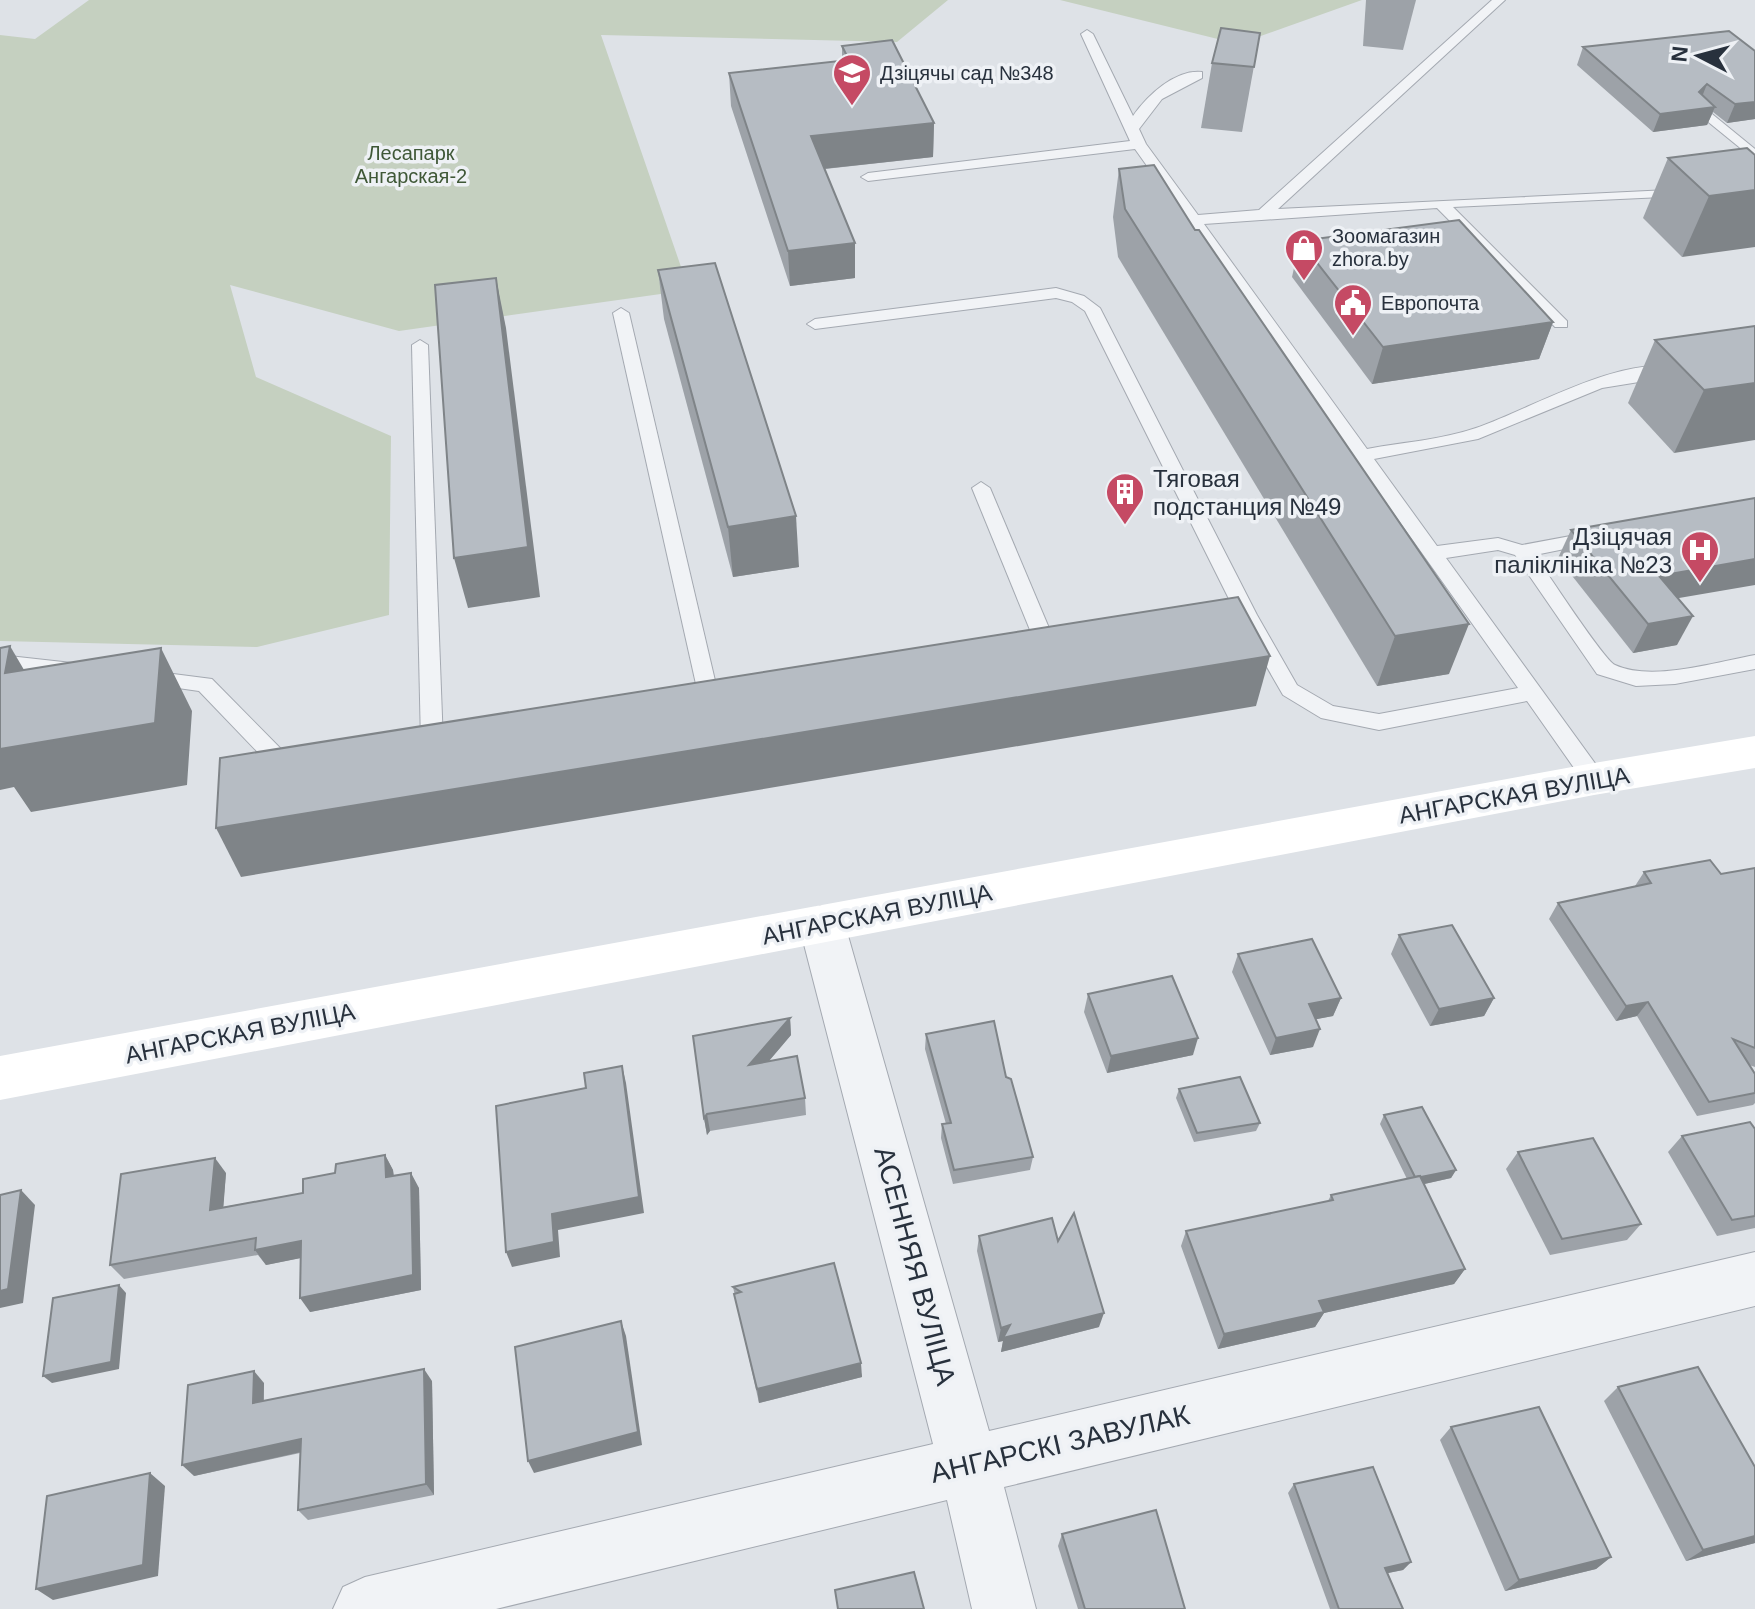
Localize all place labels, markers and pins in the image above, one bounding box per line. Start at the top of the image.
school or university icon: Дзіцячы сад №348 [831,52,873,107]
place label: Дзіцячы сад №348 [880,62,1054,84]
place label: Зоомагазин zhora.by [1332,225,1440,270]
shop icon: Зоомагазин zhora.by [1283,227,1325,282]
public building icon: Европочта [1332,282,1374,337]
place label: Европочта [1381,292,1480,314]
place label: Тяговая подстанция №49 [1153,465,1341,520]
building icon: Тяговая подстанция №49 [1104,471,1146,526]
place label: Дзіцячая паліклініка №23 [1494,523,1672,578]
hospital icon: Дзіцячая паліклініка №23 [1679,529,1721,584]

